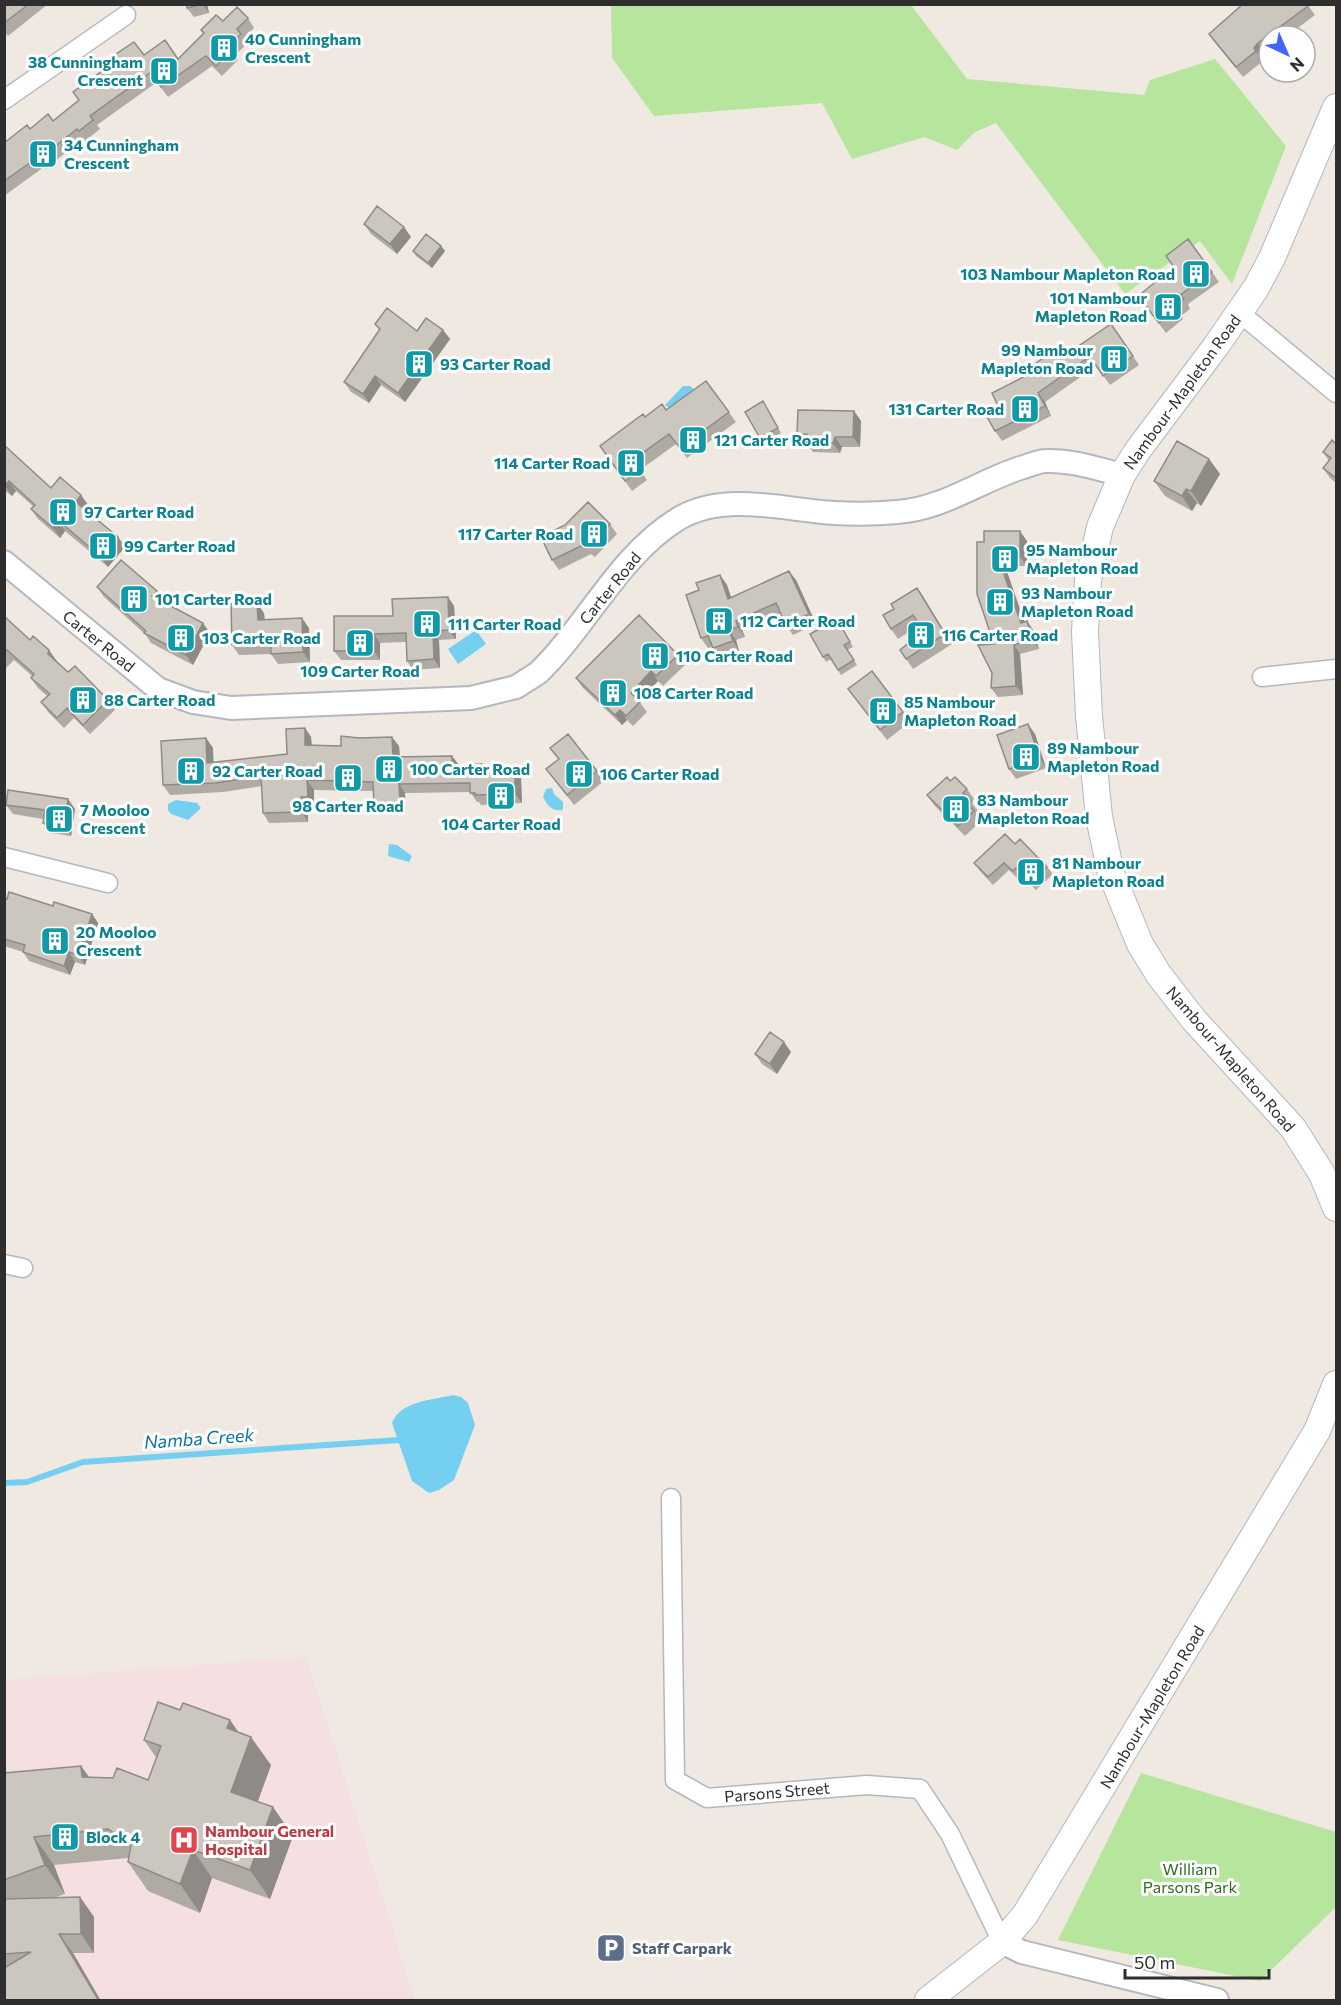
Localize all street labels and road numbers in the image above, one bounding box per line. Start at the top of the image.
street label: Nambour-Mapleton Road [1119,311,1244,473]
street label: Carter Road [575,548,645,628]
street label: Carter Road [59,606,139,676]
street label: Nambour-Mapleton Road [1163,982,1300,1135]
street label: Nambour-Mapleton Road [1095,1622,1208,1792]
street label: Parsons Street [723,1777,831,1806]

